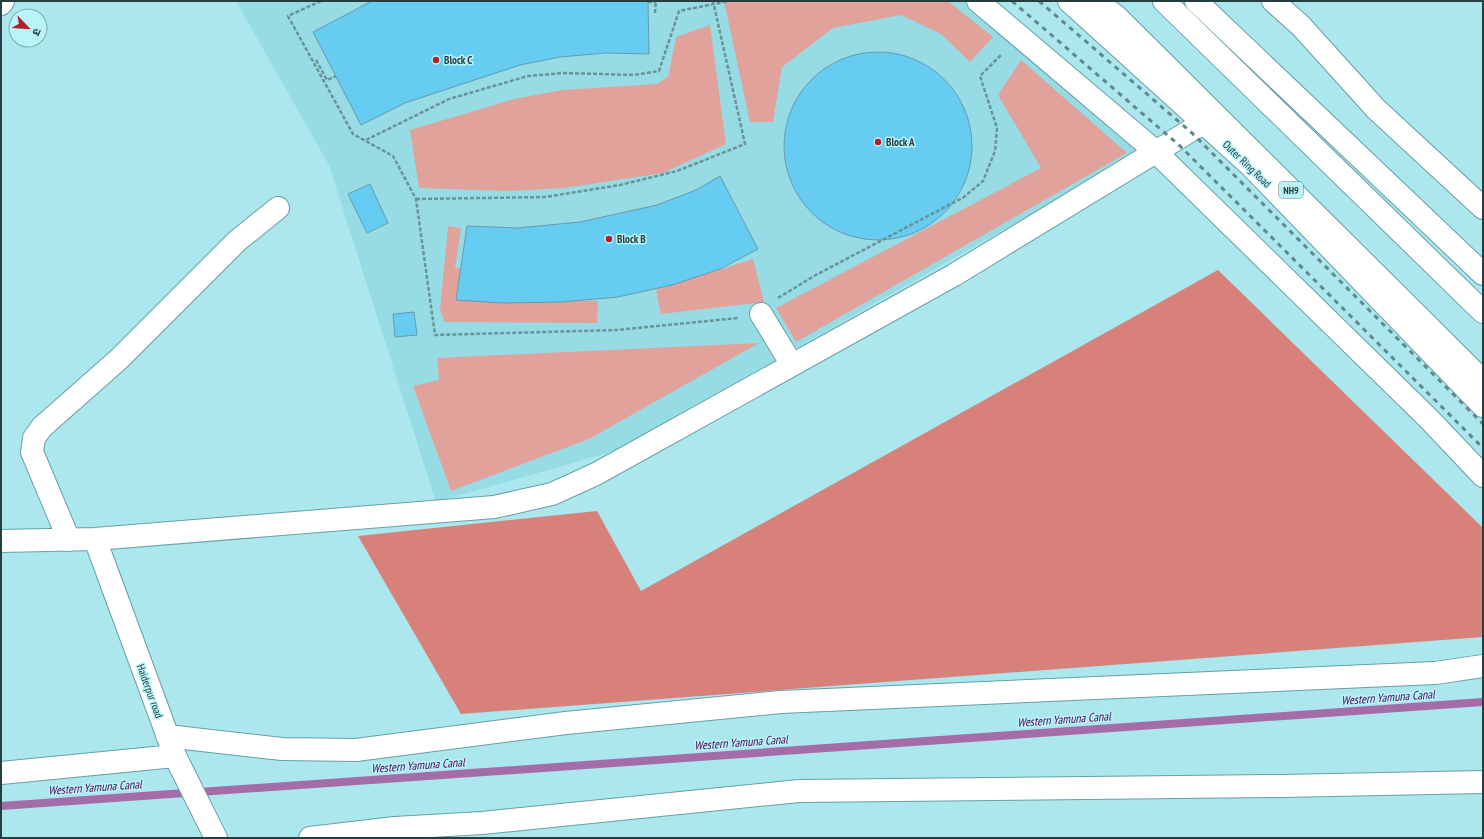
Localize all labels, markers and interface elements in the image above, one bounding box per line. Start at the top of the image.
north arrow [8,8,48,48]
text: उ [29,26,45,39]
place label: Block C [444,53,472,67]
marker: Block C [431,55,441,65]
place label: Block A [886,135,915,149]
marker: Block A [873,137,883,147]
street label: Outer Ring Road [1220,137,1274,191]
road number: NH9 [1279,182,1303,198]
place label: Block B [617,232,646,246]
marker: Block B [604,234,614,244]
street label: Haiderpur road [134,662,166,720]
water label: Western Yamuna Canal [1341,686,1437,708]
water label: Western Yamuna Canal [1017,708,1113,730]
water label: Western Yamuna Canal [694,731,790,753]
water label: Western Yamuna Canal [371,754,467,776]
water label: Western Yamuna Canal [48,776,144,798]

